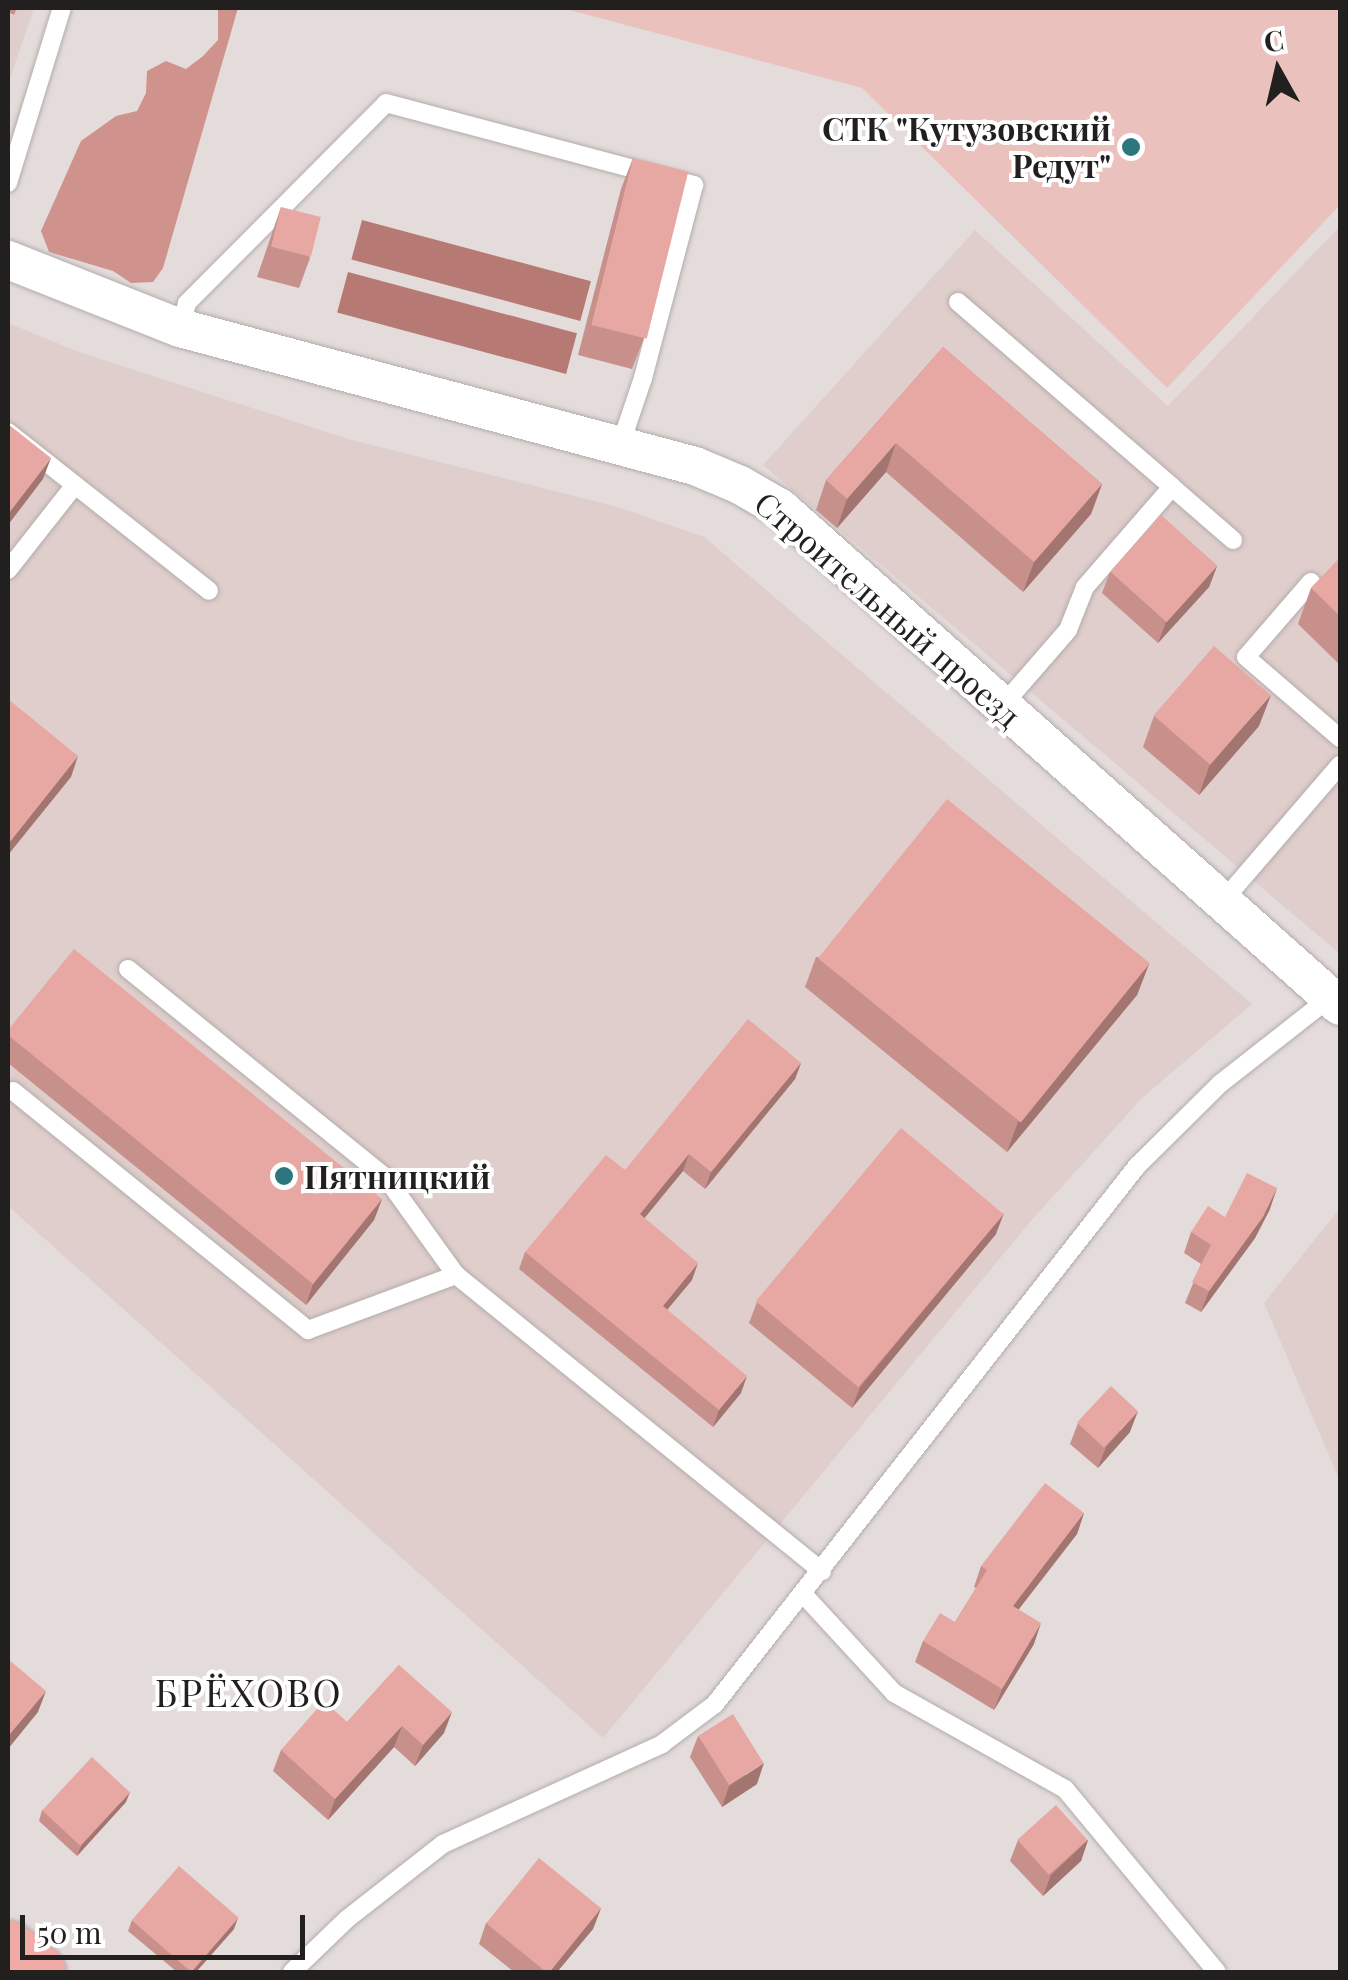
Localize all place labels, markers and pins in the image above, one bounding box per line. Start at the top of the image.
place label: СТК "Кутузовский Редут" [821,110,1111,185]
marker: СТК "Кутузовский Редут" [1120,136,1142,158]
place label: Пятницкий [304,1157,490,1195]
marker: Пятницкий [273,1165,295,1187]

